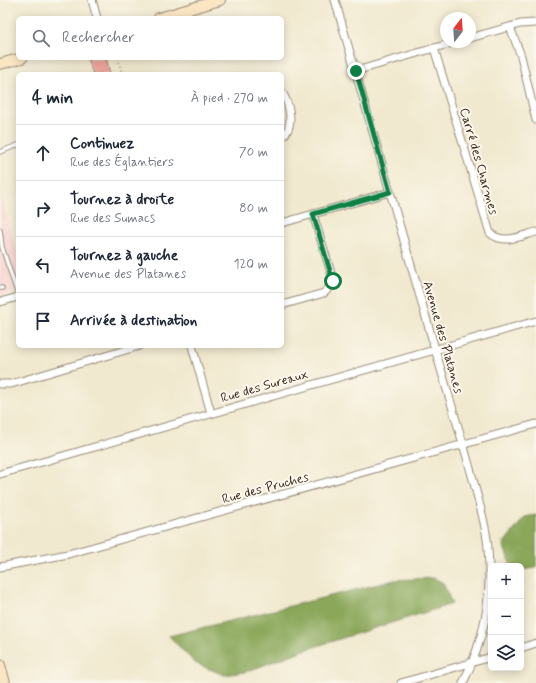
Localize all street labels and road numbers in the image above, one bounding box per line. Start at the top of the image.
street label: Carré des Charmes [455,106,502,217]
street label: Avenue des Platanes [418,279,467,396]
street label: Rue des Sureaux [219,366,311,407]
street label: Rue des Pruches [220,469,311,508]

